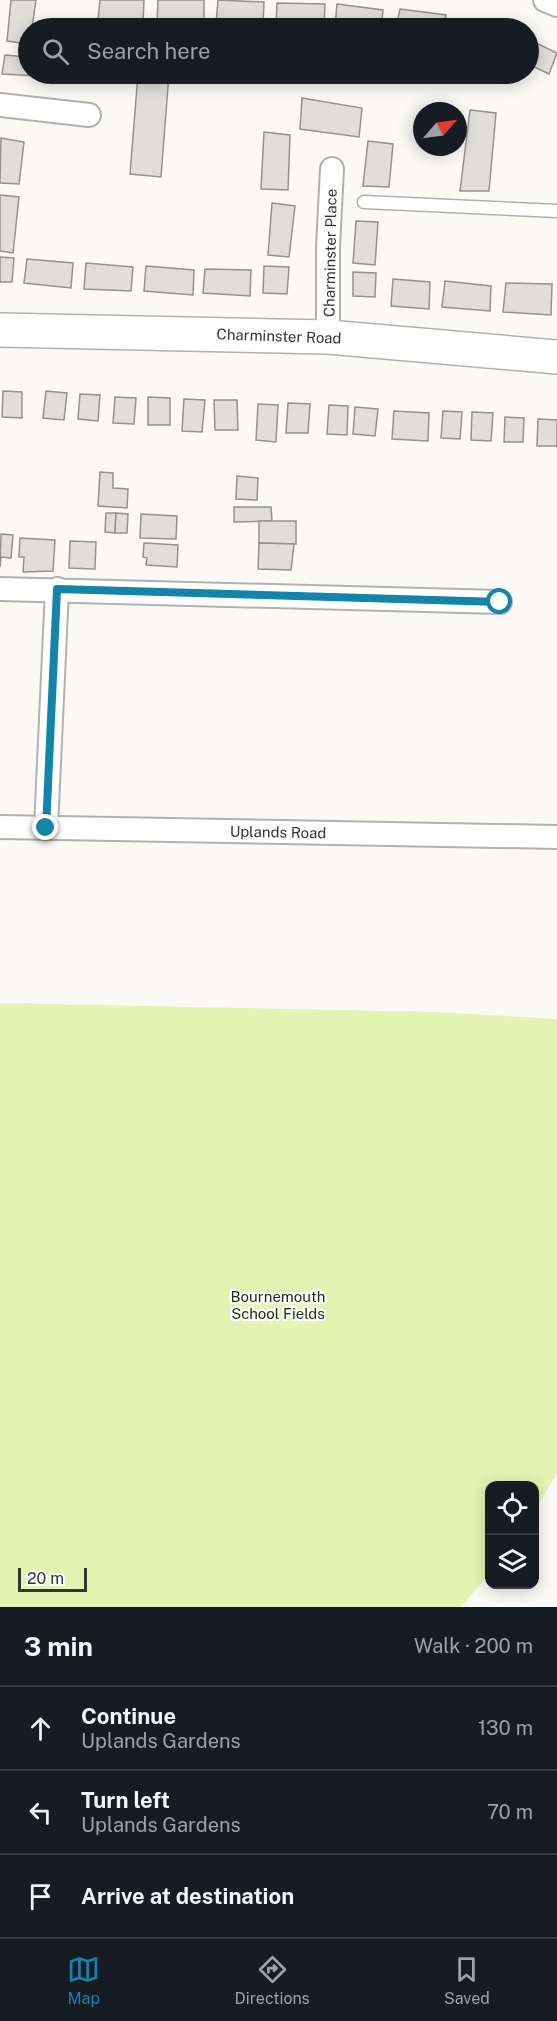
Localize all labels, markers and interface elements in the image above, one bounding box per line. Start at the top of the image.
search box [18,18,539,84]
icon: search [39,35,72,68]
text: Search here [87,38,211,64]
north arrow [413,102,467,156]
street label: Charminster Place [320,189,340,317]
street label: Charminster Road [216,325,342,347]
route start [486,588,512,614]
route end [32,814,58,840]
street label: Uplands Road [230,823,326,841]
park label: Bournemouth School Fields [230,1288,326,1322]
map controls [485,1481,539,1589]
button: locate [485,1481,539,1535]
button: layers [485,1535,539,1589]
scale bar [18,1565,87,1592]
text: 20 m [27,1569,64,1588]
text: 3 min [24,1631,93,1662]
text: Walk · 200 m [414,1634,533,1658]
text: Continue [81,1703,176,1729]
icon: ahead [24,1712,57,1745]
text: 130 m [478,1716,533,1740]
text: Uplands Gardens [81,1729,241,1753]
text: Turn left [81,1787,170,1813]
icon: left [24,1796,57,1829]
text: 70 m [487,1800,533,1824]
text: Uplands Gardens [81,1813,241,1837]
icon: arrive [24,1880,57,1913]
text: Arrive at destination [81,1883,294,1909]
tab: Map [67,1953,100,2008]
tab: Directions [235,1953,310,2008]
tab: Saved [444,1953,490,2008]

